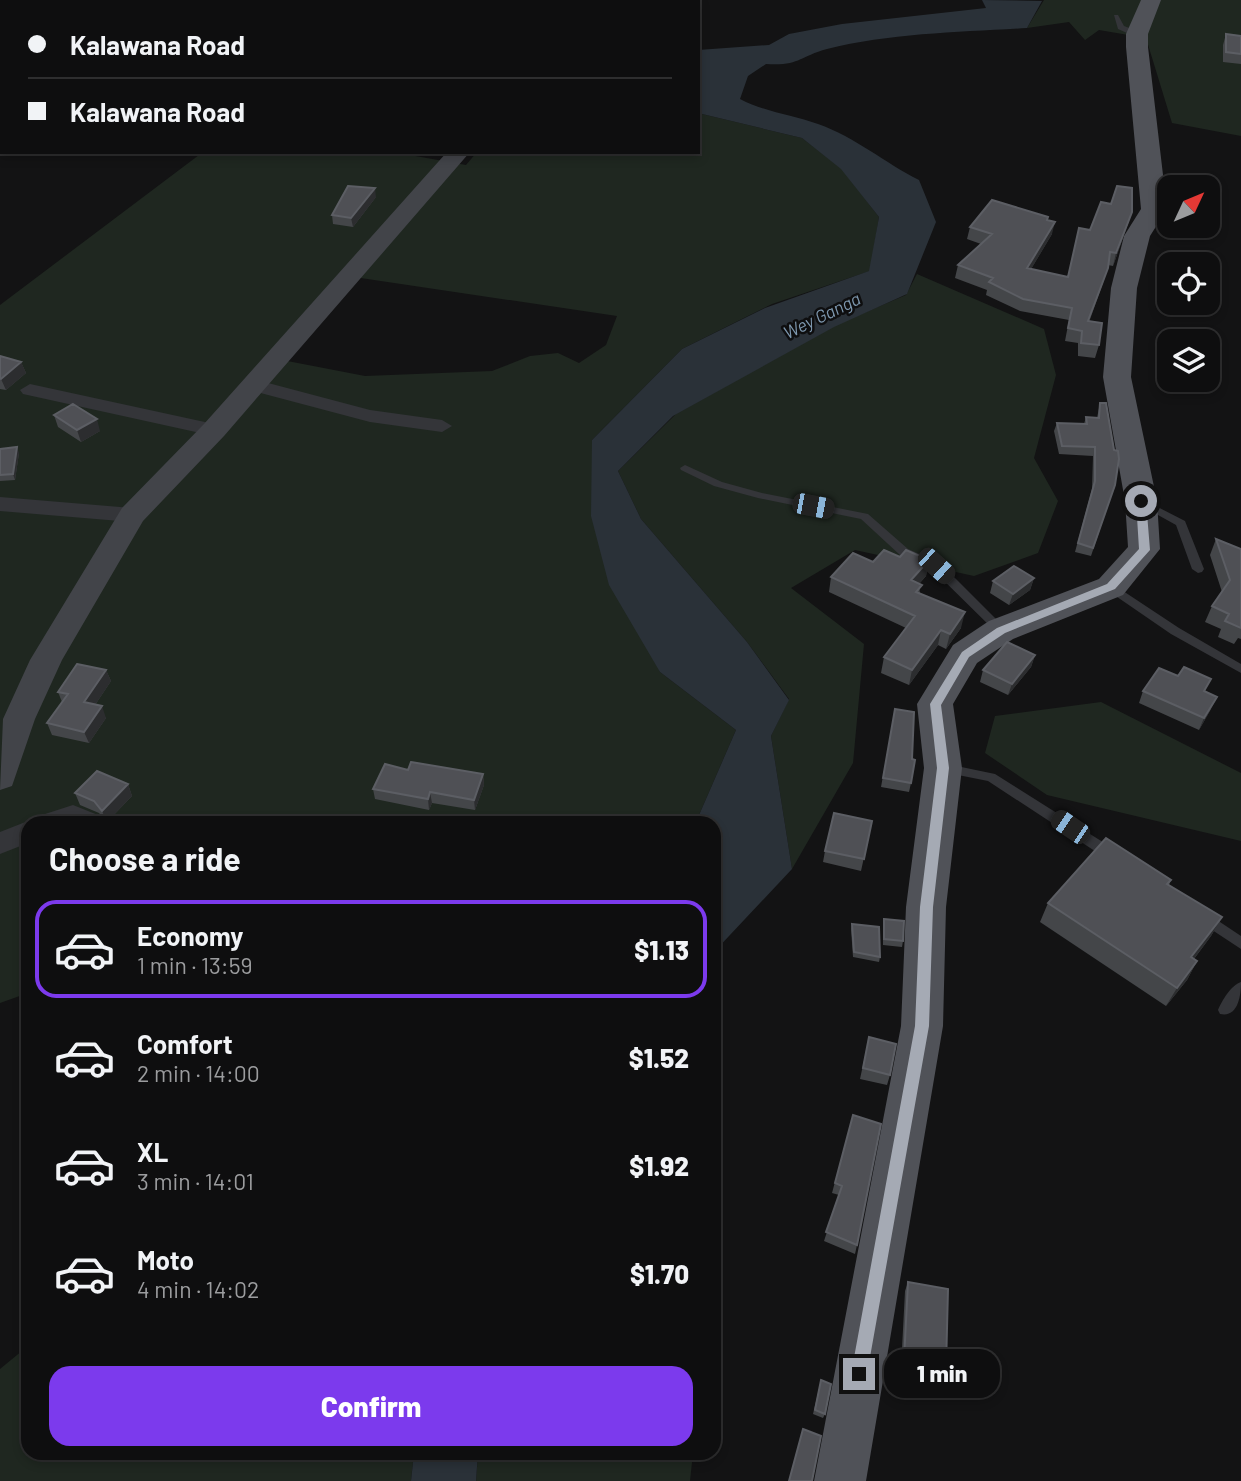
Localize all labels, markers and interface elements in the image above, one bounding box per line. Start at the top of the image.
text: Kalawana Road [70,29,245,60]
text: Kalawana Road [70,96,245,127]
north arrow [1157,175,1220,238]
map controls [1157,175,1220,392]
button: locate [1157,252,1220,315]
water label: Wey Ganga [779,287,864,343]
button: layers [1157,329,1220,392]
route start [1125,485,1157,517]
car [791,492,836,520]
car [914,544,959,588]
car [1047,807,1094,847]
text: Choose a ride [49,839,241,877]
icon: car [53,918,116,981]
text: Economy [137,920,243,951]
text: $1.13 [634,934,689,965]
text: 1 min · 13:59 [137,951,252,979]
icon: car [53,1026,116,1089]
text: Comfort [137,1028,233,1059]
text: $1.52 [629,1042,689,1073]
text: 2 min · 14:00 [137,1059,260,1087]
icon: car [53,1134,116,1197]
text: XL [137,1136,168,1167]
text: $1.92 [629,1150,689,1181]
text: 3 min · 14:01 [137,1167,254,1195]
icon: car [53,1242,116,1305]
text: Moto [137,1244,194,1275]
text: $1.70 [630,1258,689,1289]
text: 4 min · 14:02 [137,1275,259,1303]
callout: 1 min [884,1350,999,1398]
route end [843,1358,875,1390]
text: 1 min [917,1359,967,1387]
button: Confirm [49,1366,693,1446]

